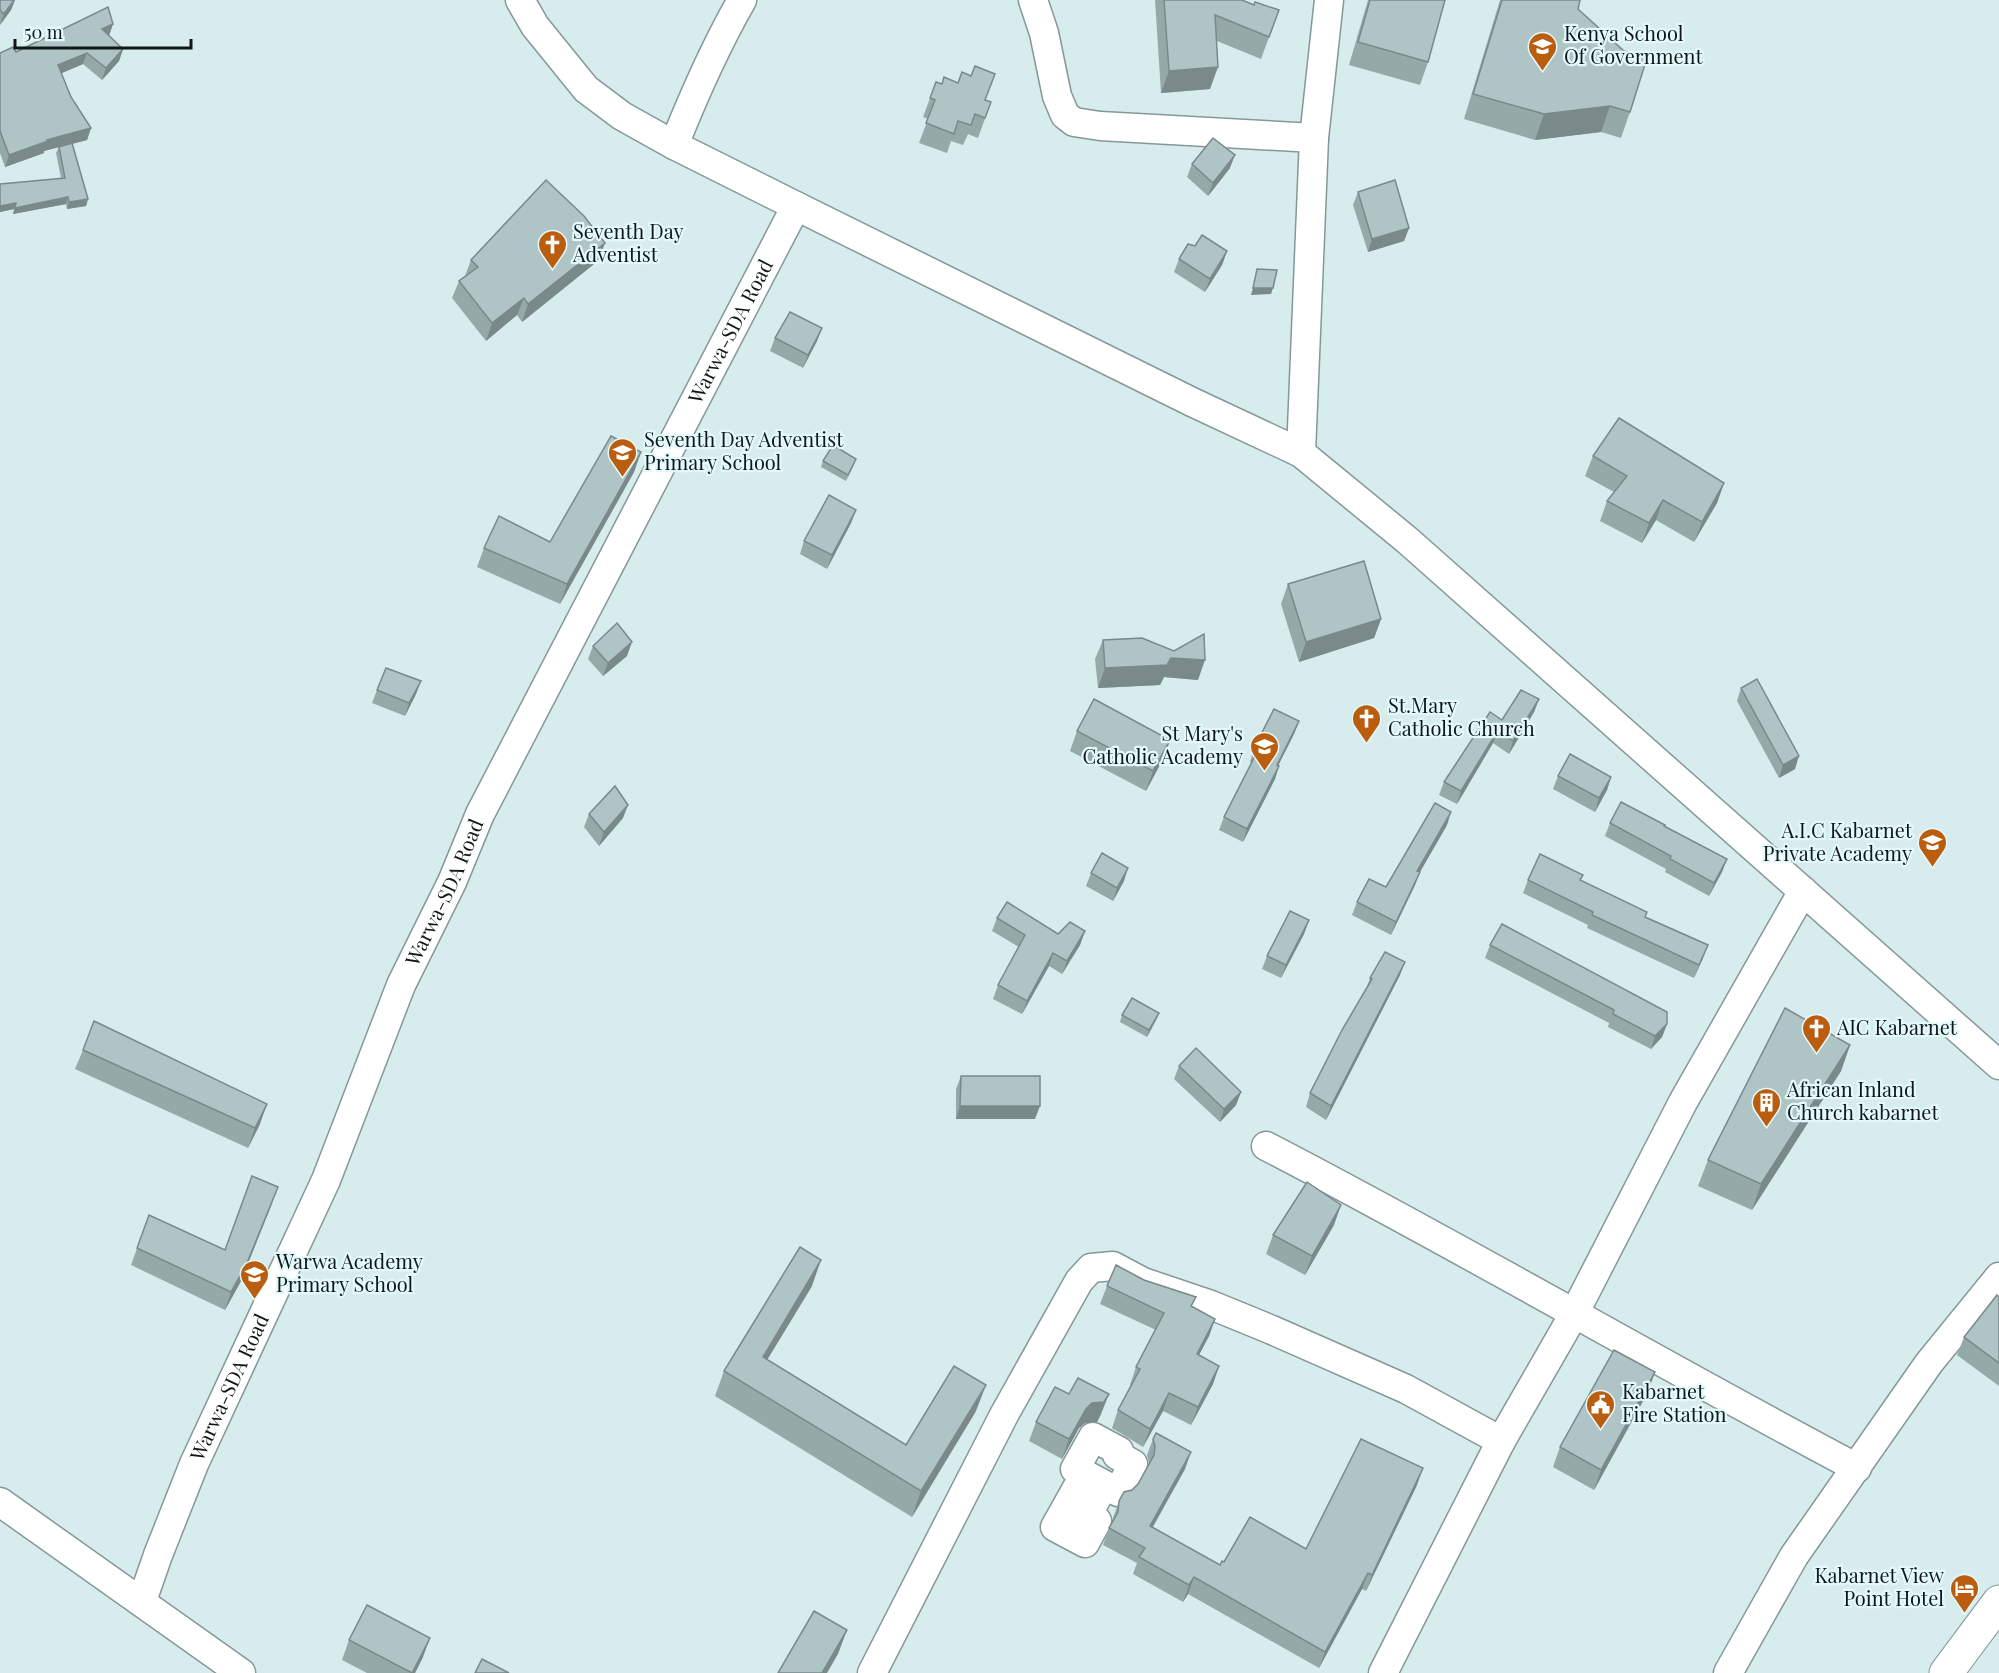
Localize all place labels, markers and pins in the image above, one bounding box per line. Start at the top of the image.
place label: Kenya School Of Government [1564,19,1703,69]
school or university icon: Kenya School Of Government [1527,30,1559,72]
place label: Seventh Day Adventist [572,217,684,267]
church icon: Seventh Day Adventist [536,228,568,270]
place label: Seventh Day Adventist Primary School [644,425,844,475]
school or university icon: Seventh Day Adventist Primary School [607,436,639,478]
place label: St.Mary Catholic Church [1388,691,1535,741]
church icon: St.Mary Catholic Church [1351,702,1383,744]
place label: St Mary's Catholic Academy [1082,719,1243,769]
school or university icon: St Mary's Catholic Academy [1248,730,1280,772]
place label: A.I.C Kabarnet Private Academy [1763,816,1913,866]
school or university icon: A.I.C Kabarnet Private Academy [1917,826,1949,868]
church icon: AIC Kabarnet [1800,1012,1832,1054]
place label: AIC Kabarnet [1836,1013,1958,1040]
place label: African Inland Church kabarnet [1786,1075,1939,1125]
building icon: African Inland Church kabarnet [1750,1086,1782,1128]
place label: Warwa Academy Primary School [275,1247,423,1297]
school or university icon: Warwa Academy Primary School [239,1258,271,1300]
place label: Kabarnet Fire Station [1622,1377,1727,1427]
public building icon: Kabarnet Fire Station [1585,1388,1617,1430]
place label: Kabarnet View Point Hotel [1814,1561,1945,1611]
hotel icon: Kabarnet View Point Hotel [1949,1572,1981,1614]

